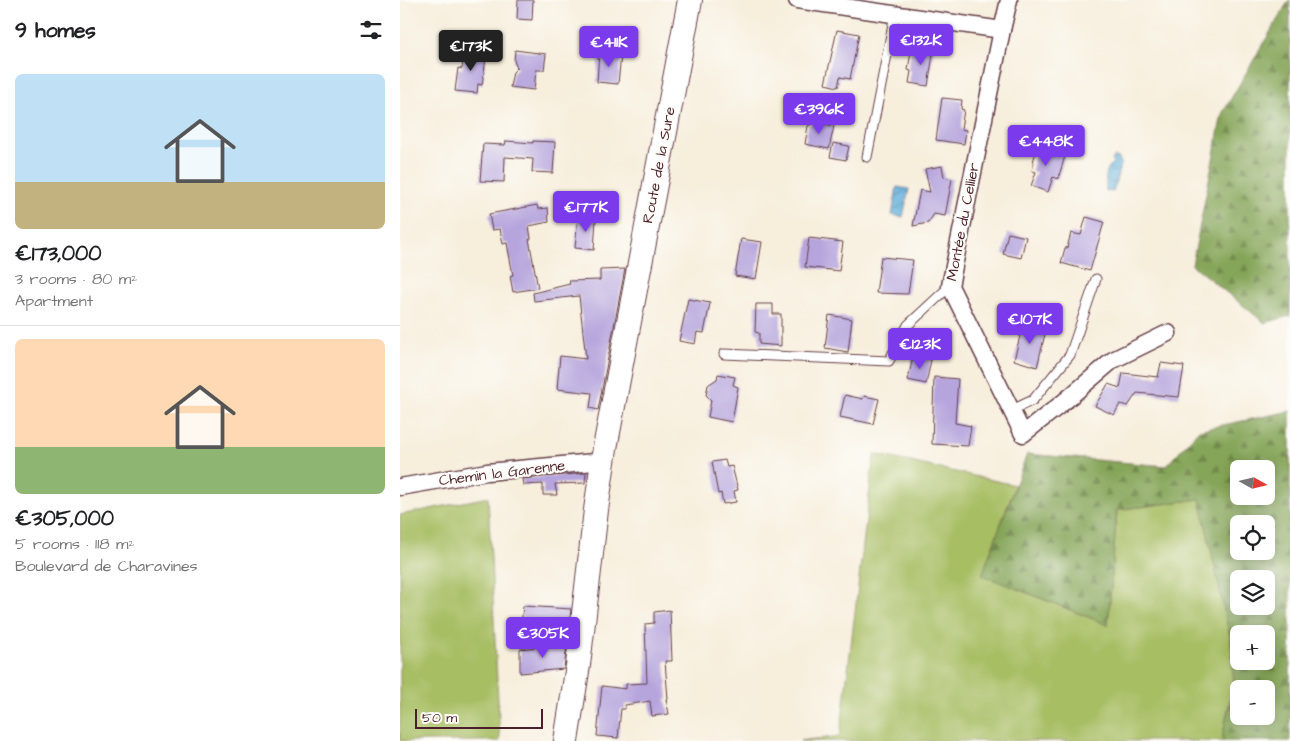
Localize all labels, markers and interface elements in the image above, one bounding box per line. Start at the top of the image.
text: 9 homes [15,16,96,45]
icon: filters [357,16,385,44]
pin: €132K [886,23,956,66]
pin: €411K [574,26,644,68]
text: €132K [900,29,942,51]
pin: €173K [436,30,506,72]
text: €411K [590,31,628,53]
text: €173K [450,35,492,57]
pin: €396K [784,92,854,135]
text: €396K [794,98,844,120]
street label: Route de la Sure [637,105,681,225]
icon: home [155,106,245,196]
pin: €448K [1011,124,1081,167]
text: €448K [1019,130,1073,152]
street label: Montée du Cellier [941,161,985,283]
pin: €177K [551,190,621,233]
text: €177K [564,196,608,218]
text: €173,000 [15,239,101,268]
text: 3 rooms · 80 m² [15,268,137,290]
text: Apartment [15,290,93,312]
pin: €107K [995,302,1065,345]
text: €107K [1008,308,1052,330]
pin: €123K [885,328,955,370]
text: €123K [899,333,941,355]
icon: home [155,372,245,462]
street label: Chemin la Garenne [438,455,566,491]
north arrow [1230,460,1275,505]
map controls [1230,460,1275,725]
text: €305,000 [15,504,114,533]
button: locate [1230,515,1275,560]
text: 5 rooms · 118 m² [15,533,134,555]
text: Boulevard de Charavines [15,555,198,577]
button: layers [1230,570,1275,615]
pin: €305K [508,616,578,659]
text: €305K [517,622,569,644]
button: + [1230,625,1275,670]
button: − [1230,680,1275,725]
scale bar [415,706,542,729]
text: 50 m [422,708,457,728]

